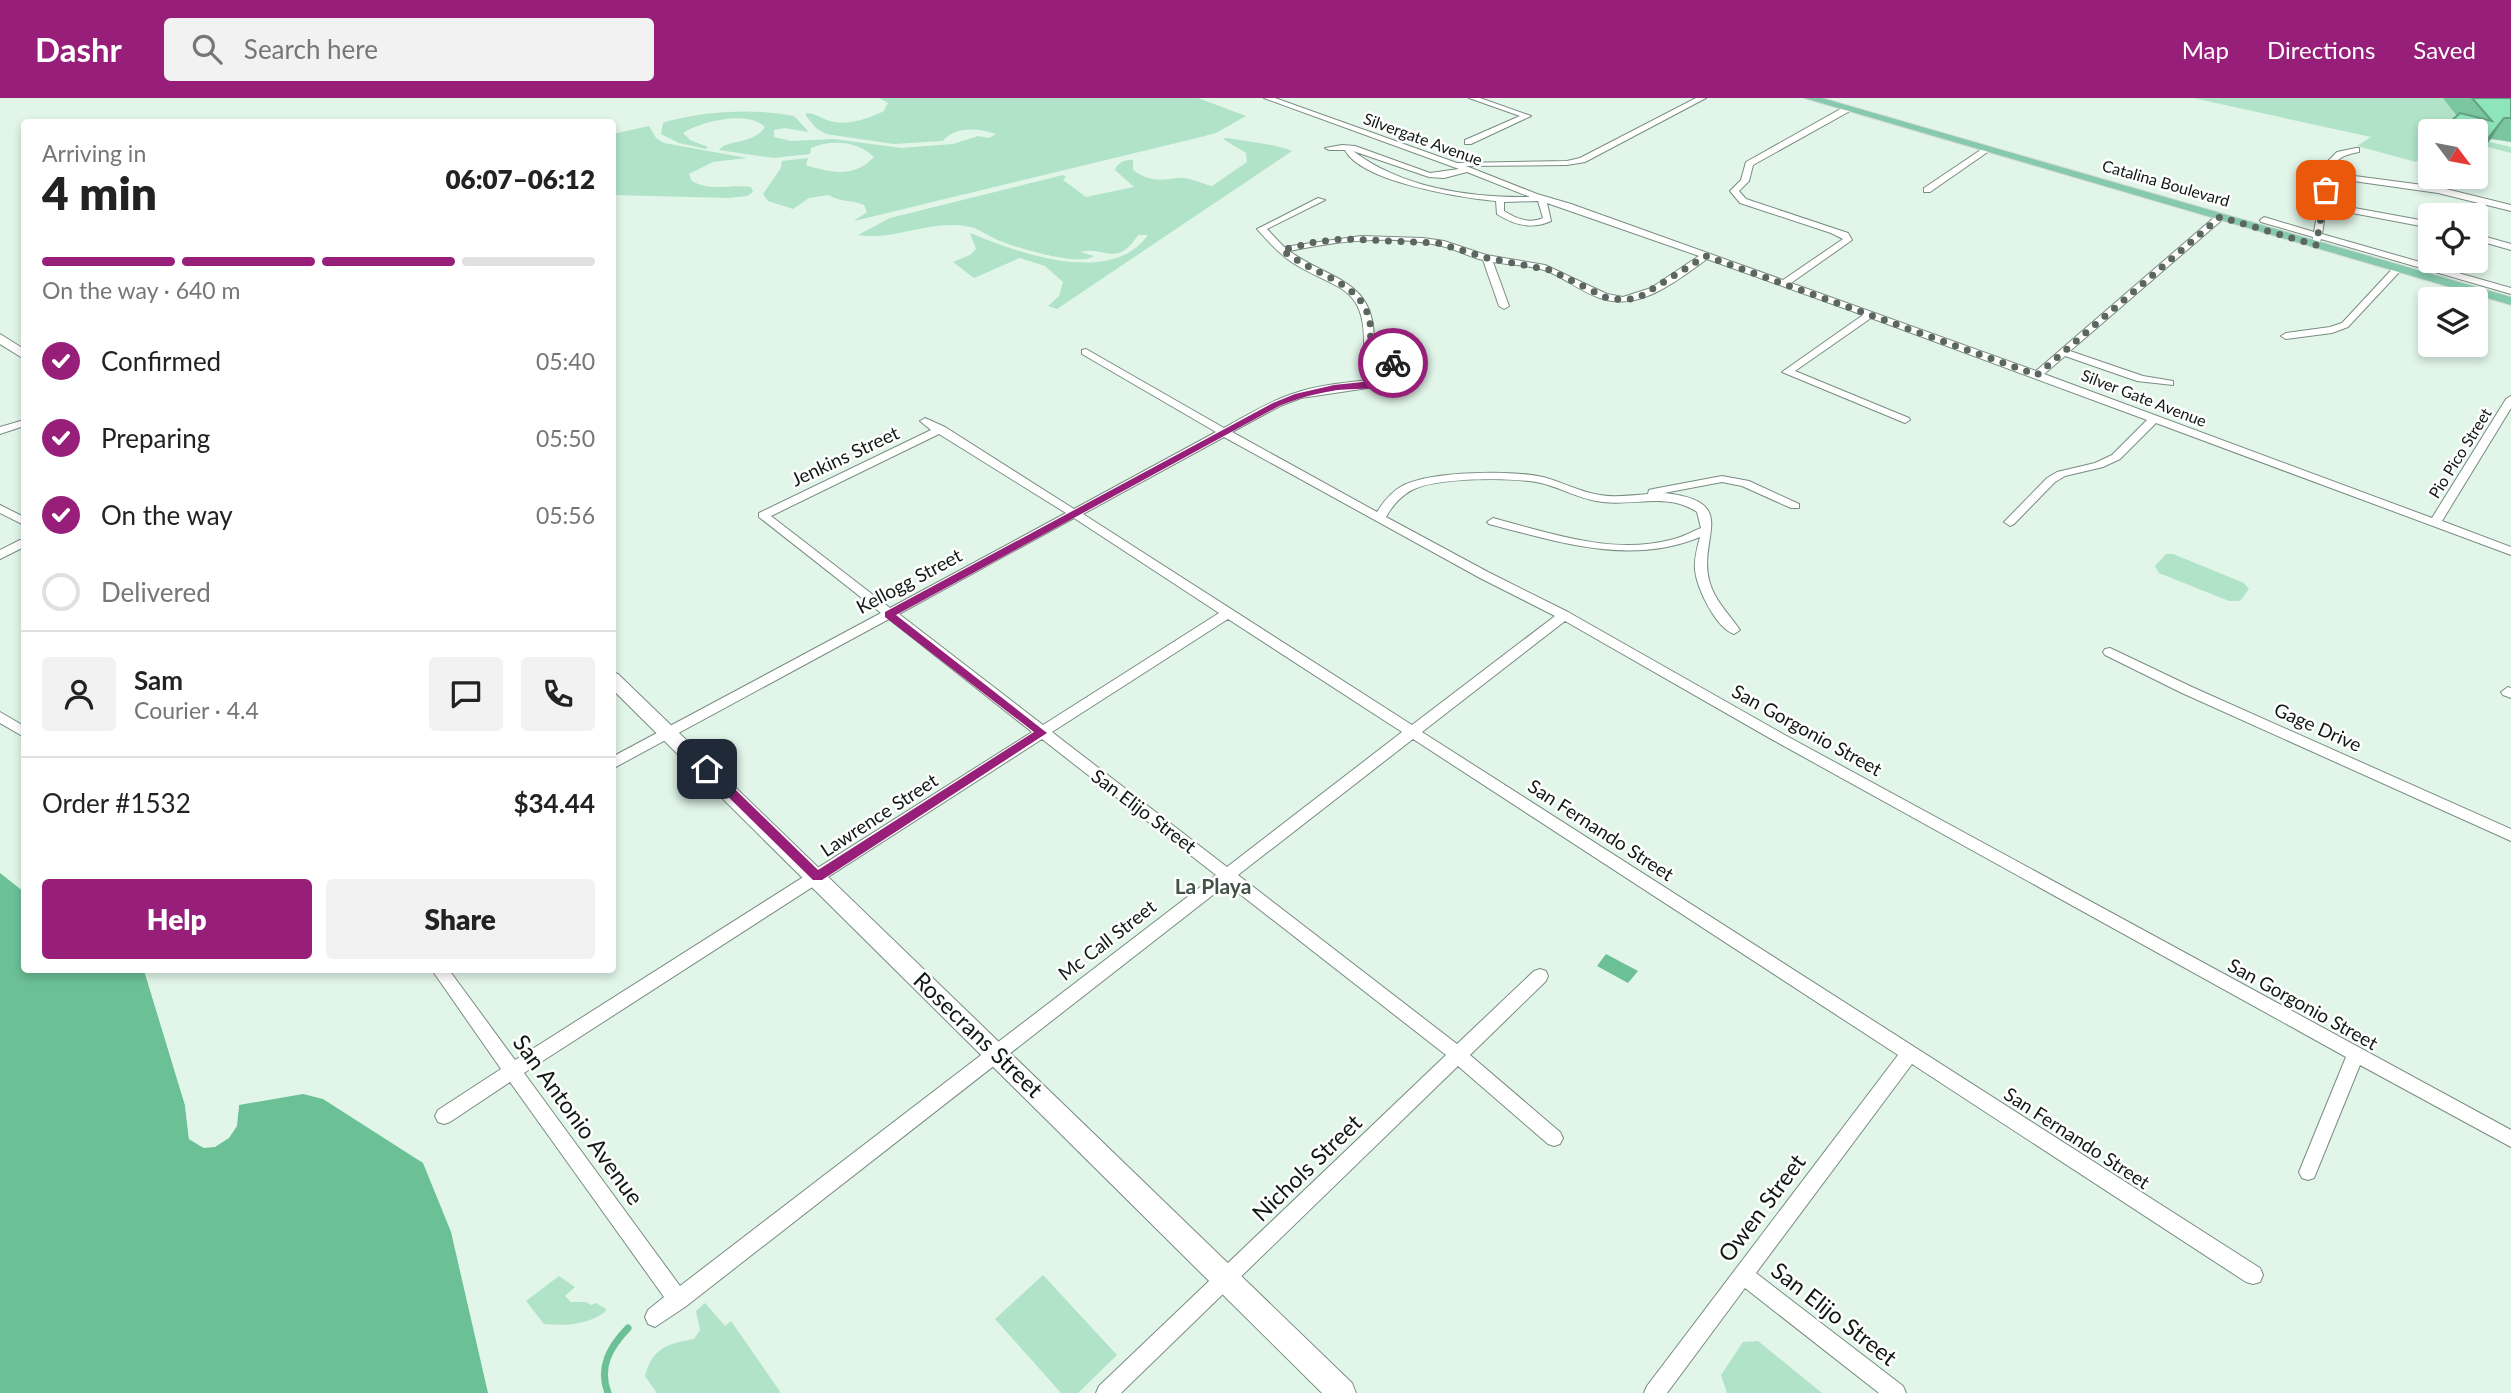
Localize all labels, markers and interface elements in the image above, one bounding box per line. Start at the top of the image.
search box [164,18,654,81]
text: Dashr [35,29,122,69]
icon: search [188,30,226,68]
text: Search here [244,33,378,65]
text: Map [2182,35,2229,64]
text: Directions [2267,35,2375,64]
text: Saved [2413,35,2476,64]
street label: Silvergate Avenue [1361,108,1485,169]
north arrow [2418,119,2488,189]
map controls [2418,119,2488,357]
text: Arriving in [42,139,146,167]
street label: Catalina Boulevard [2100,155,2232,210]
pin [2296,160,2356,220]
text: 06:07–06:12 [445,163,595,195]
text: 4 min [42,165,157,220]
icon: bag [2307,171,2345,209]
button: locate [2418,203,2488,273]
text: On the way · 640 m [42,276,241,304]
button: layers [2418,287,2488,357]
courier [1358,328,1428,398]
icon: check [42,342,80,380]
icon: bike [1374,344,1412,382]
text: Confirmed [101,345,221,377]
text: 05:40 [536,347,595,375]
street label: Silver Gate Avenue [2079,365,2209,430]
street label: Pio Pico Street [2424,404,2495,501]
icon: check [42,419,80,457]
street label: Jenkins Street [787,420,902,491]
text: Preparing [101,422,210,454]
text: 05:50 [536,424,595,452]
icon: check [42,496,80,534]
text: On the way [101,499,233,531]
text: 05:56 [536,501,595,529]
street label: Kellogg Street [852,543,966,618]
text: Delivered [101,576,211,608]
button: person [42,657,116,731]
button: chat [429,657,503,731]
button: phone [521,657,595,731]
text: Sam [134,664,183,696]
street label: San Gorgonio Street [1728,679,1886,780]
text: Courier · 4.4 [134,696,259,724]
street label: Gage Drive [2271,697,2365,756]
pin [677,739,737,799]
icon: home [688,750,726,788]
street label: San Elijo Street [1087,764,1201,858]
street label: Lawrence Street [816,768,942,861]
street label: San Fernando Street [1524,774,1679,885]
text: Order #1532 [42,787,191,819]
text: $34.44 [513,787,595,819]
district label: La Playa [1175,873,1251,898]
button: Help [42,879,312,959]
button: Share [326,879,595,959]
street label: Mc Call Street [1053,894,1160,985]
street label: San Gorgonio Street [2224,953,2382,1054]
street label: Rosecrans Street [908,966,1050,1103]
street label: San Antonio Avenue [508,1029,650,1210]
street label: San Fernando Street [2000,1082,2155,1193]
street label: Nichols Street [1246,1108,1367,1227]
street label: Owen Street [1712,1147,1811,1267]
street label: San Elijo Street [1766,1256,1904,1371]

